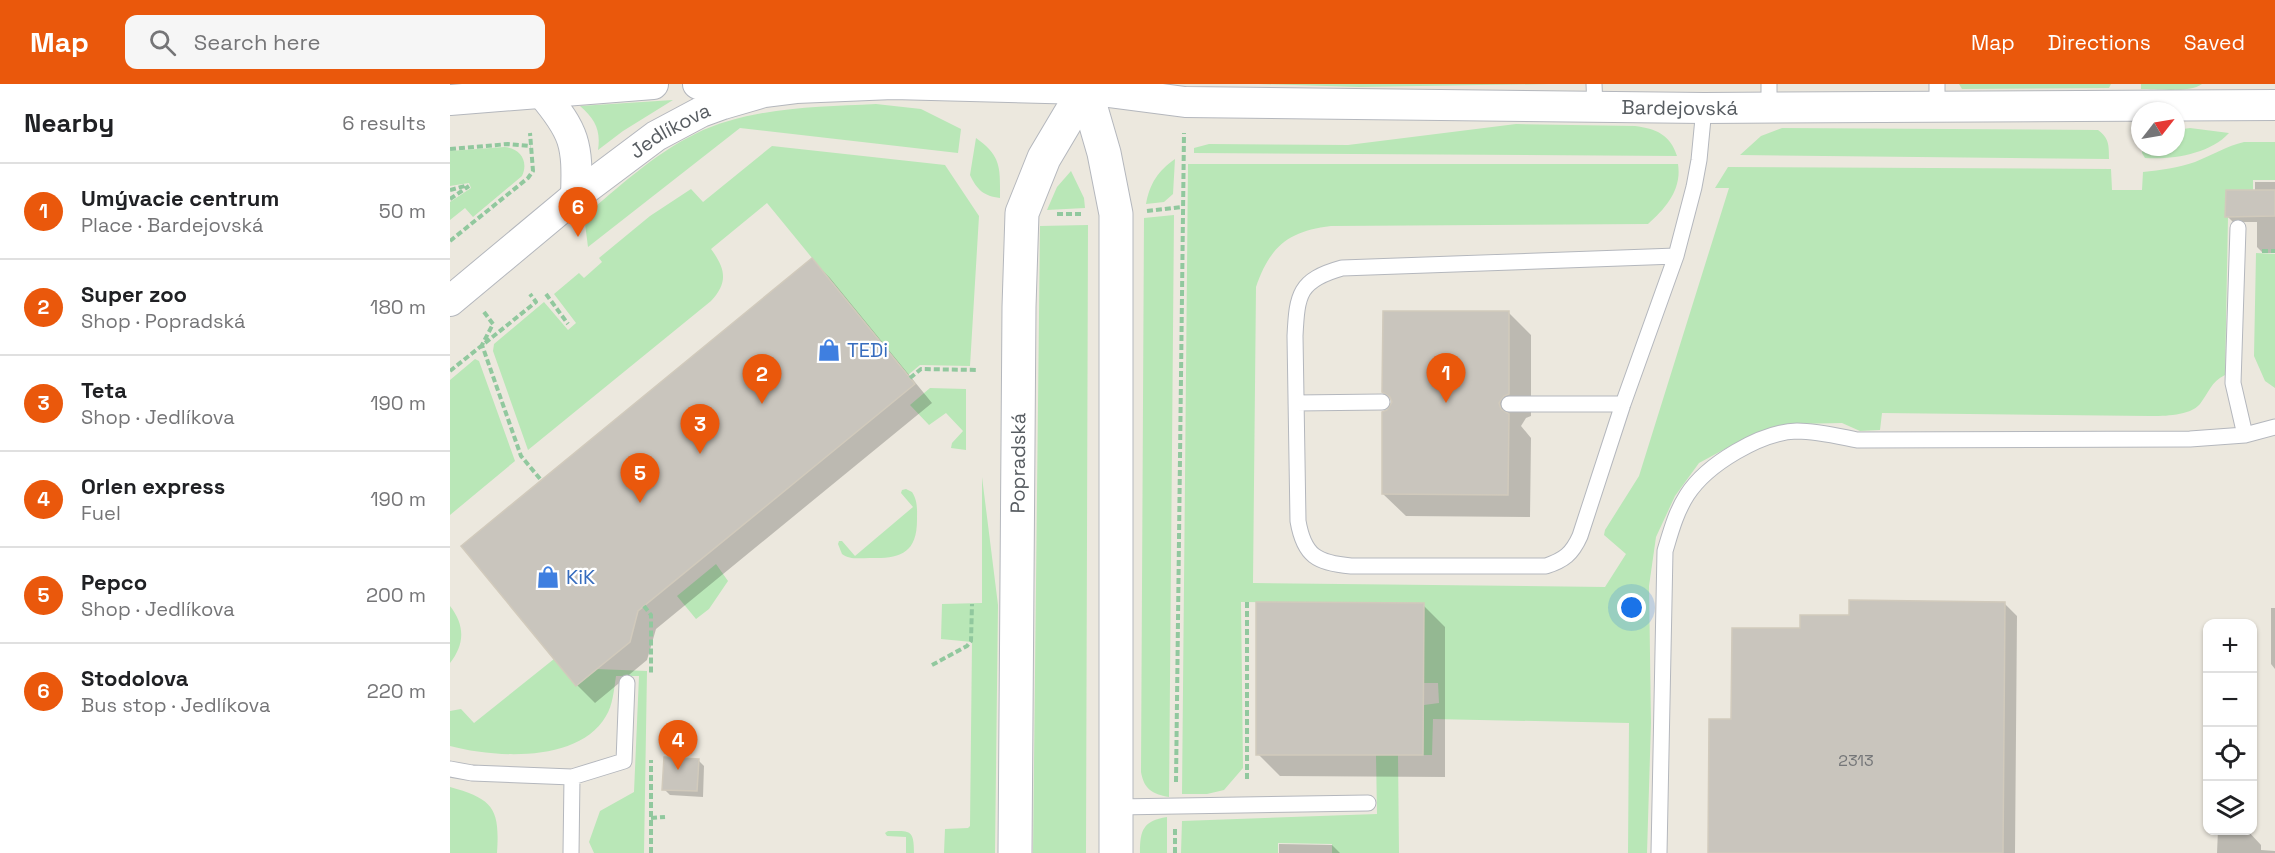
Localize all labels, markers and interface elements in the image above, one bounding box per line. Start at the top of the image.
search box [125,15,545,69]
text: Map [30,24,89,60]
icon: search [146,26,179,59]
text: Search here [194,28,321,56]
text: Map [1971,29,2015,56]
text: Directions [2048,29,2151,56]
text: Saved [2184,29,2245,56]
street label: Bardejovská [1621,94,1738,121]
street label: Jedlíkova [624,97,714,164]
north arrow [2131,102,2185,156]
text: Nearby [24,106,114,140]
text: 6 results [342,110,426,136]
text: Umývacie centrum [81,184,279,212]
pin: 6 [558,188,598,237]
text: 1 [39,198,48,224]
text: 50 m [379,198,426,224]
text: Place · Bardejovská [81,212,264,238]
text: Super zoo [81,280,187,308]
text: 2 [38,294,49,320]
text: 180 m [370,294,426,320]
text: Shop · Popradská [81,308,246,334]
shop icon: TEDi [816,337,842,363]
place label: TEDi [847,337,888,363]
pin: 2 [742,354,782,404]
pin: 1 [1426,354,1466,403]
text: Teta [81,376,127,404]
text: 3 [37,390,50,416]
text: 190 m [370,390,426,416]
text: Shop · Jedlíkova [81,404,235,430]
pin: 3 [680,404,720,454]
street label: Popradská [1004,412,1031,514]
pin: 5 [620,454,660,503]
text: Orlen express [81,472,225,500]
text: 4 [37,486,50,512]
text: 190 m [370,486,426,512]
text: Fuel [81,500,121,526]
shop icon: KiK [535,564,561,590]
place label: KiK [566,564,595,590]
text: Pepco [81,568,147,596]
text: 5 [38,582,50,608]
text: 200 m [366,582,426,608]
your location [1617,593,1646,622]
text: Shop · Jedlíkova [81,596,235,622]
map controls [2203,619,2257,835]
button: + [2203,619,2257,673]
text: Stodolova [81,664,188,692]
button: − [2203,673,2257,727]
text: 6 [37,678,50,704]
text: 220 m [367,678,426,704]
text: Bus stop · Jedlíkova [81,692,271,718]
pin: 4 [658,720,698,770]
button: locate [2203,727,2257,781]
house number: 2313 [1838,750,1874,771]
button: layers [2203,781,2257,835]

